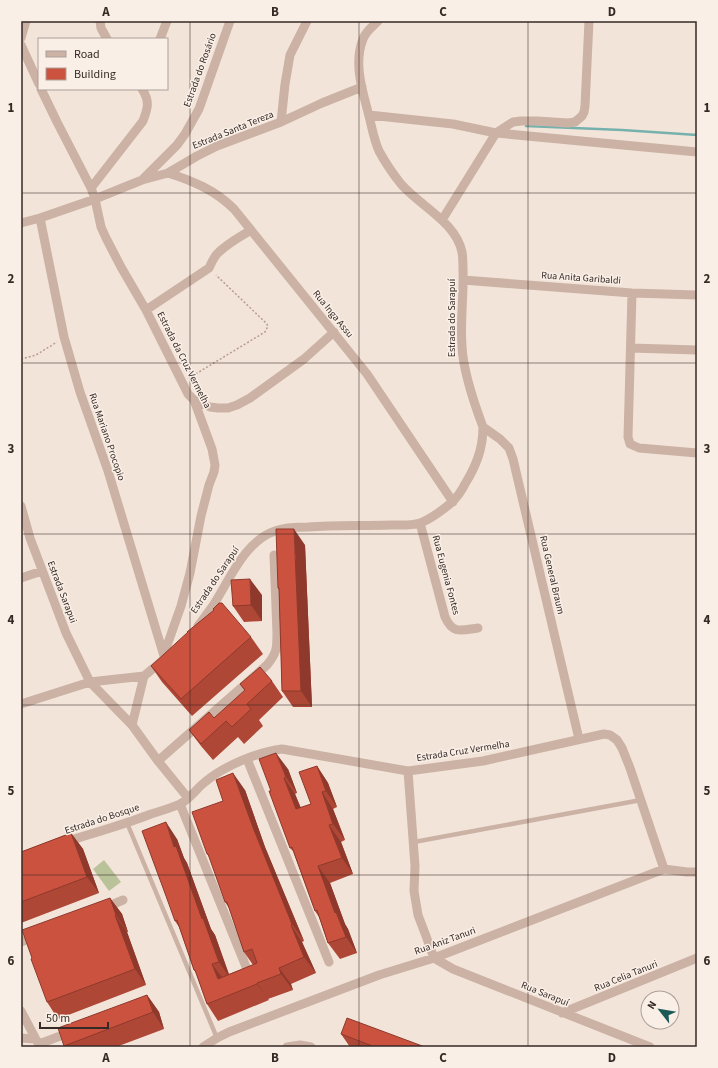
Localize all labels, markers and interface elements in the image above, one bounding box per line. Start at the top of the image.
text: A [101,3,110,21]
text: B [271,3,279,21]
text: C [439,3,447,21]
text: D [608,3,616,21]
street label: Estrada do Rosário [180,31,220,109]
legend [38,38,168,90]
text: Road [74,46,100,63]
text: Building [74,66,116,83]
text: 1 [8,99,15,117]
text: 1 [704,99,711,117]
street label: Estrada Santa Tereza [190,107,276,153]
street label: Rua Anita Garibaldi [541,268,621,288]
text: 2 [8,270,15,288]
text: 2 [704,270,711,288]
street label: Estrada do Sarapuí [445,278,459,357]
street label: Rua Inga Assu [309,287,357,341]
street label: Estrada da Cruz Vermelha [154,309,214,411]
street label: Rua Mariano Procopio [85,391,129,483]
text: 3 [8,440,15,458]
text: 3 [704,440,711,458]
street label: Rua Eugenia Fontes [429,534,463,616]
street label: Rua General Braum [536,534,568,616]
street label: Estrada do Sarapuí [187,543,243,616]
street label: Estrada Sarapui [44,559,80,625]
text: 4 [8,611,15,629]
text: 4 [704,611,711,629]
street label: Estrada Cruz Vermelha [415,737,511,765]
text: 5 [8,782,15,800]
text: 5 [704,782,711,800]
street label: Estrada do Bosque [63,800,141,838]
street label: Rua Aniz Tanuri [412,923,478,959]
text: 6 [8,952,15,970]
text: 6 [704,952,711,970]
street label: Rua Celia Tanuri [592,957,660,995]
street label: Rua Sarapuí [519,978,571,1010]
north arrow [640,990,680,1030]
text: N [644,998,660,1012]
scale bar [40,1004,108,1030]
text: 50 m [46,1010,70,1027]
text: A [101,1049,110,1067]
text: B [271,1049,279,1067]
text: C [439,1049,447,1067]
text: D [608,1049,616,1067]

